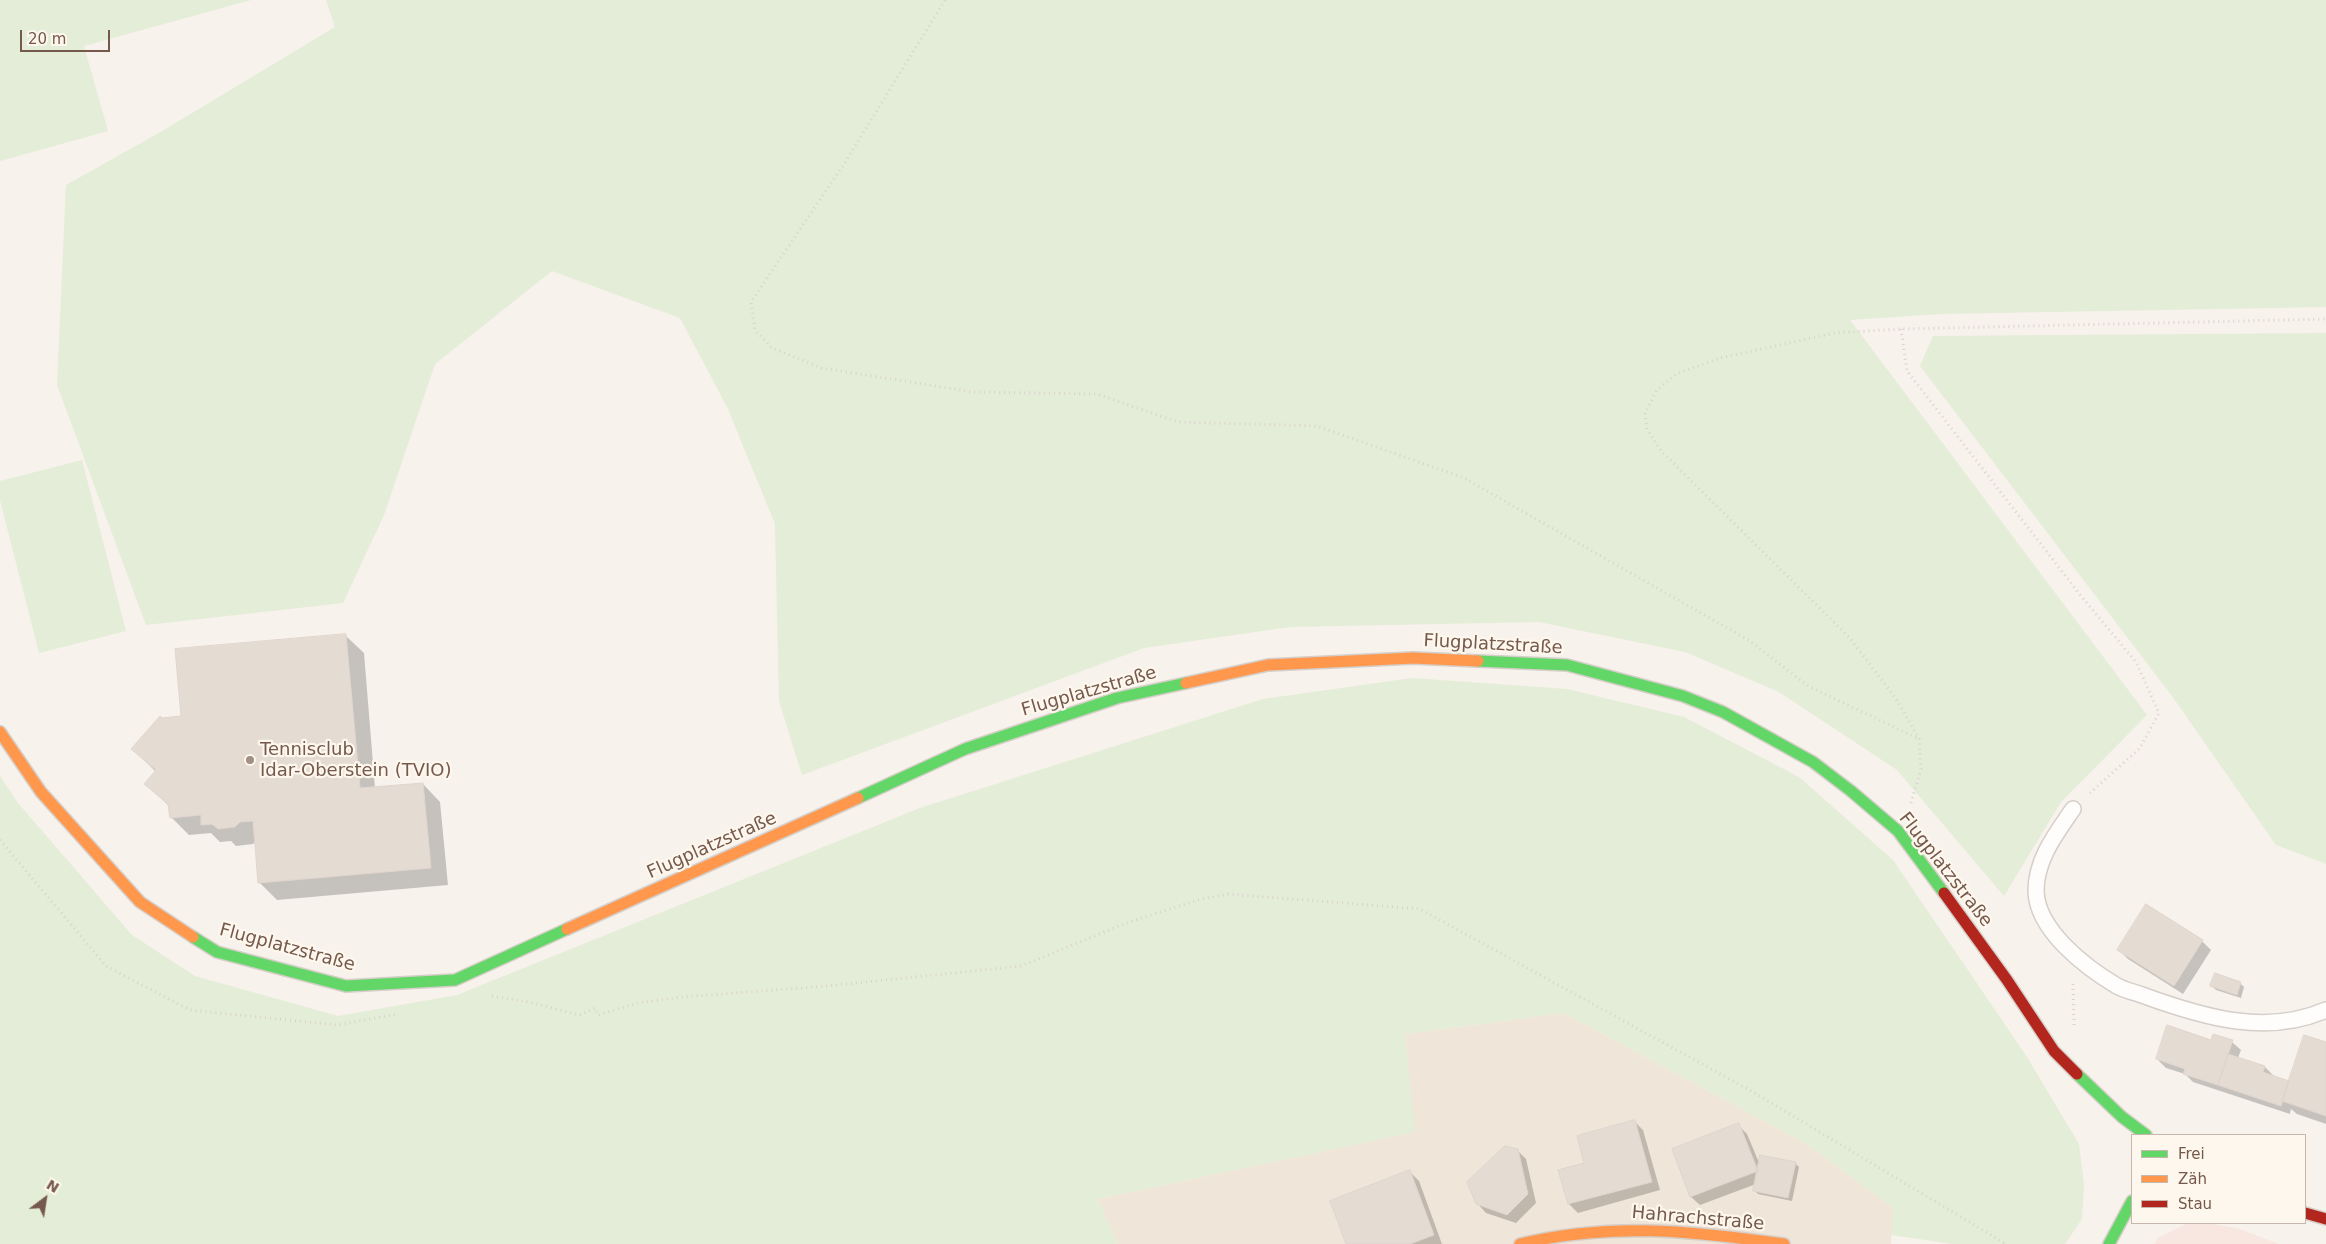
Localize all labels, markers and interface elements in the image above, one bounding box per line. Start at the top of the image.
scale bar [22,20,112,52]
text: 20 m [28,30,66,48]
street label: Flugplatzstraße [1423,631,1563,659]
street label: Flugplatzstraße [1019,662,1159,722]
place label: Tennisclub Idar-Oberstein (TVIO) [260,739,452,782]
marker: Tennisclub Idar-Oberstein (TVIO) [244,754,256,766]
street label: Flugplatzstraße [644,808,780,884]
street label: Flugplatzstraße [1894,808,1996,932]
street label: Flugplatzstraße [217,920,357,976]
legend [2131,1134,2306,1224]
text: Frei [2178,1145,2205,1163]
text: Zäh [2178,1170,2207,1188]
north arrow [20,1174,70,1224]
text: N [44,1176,62,1196]
text: Stau [2178,1195,2212,1213]
street label: Hahrachstraße [1631,1202,1765,1236]

